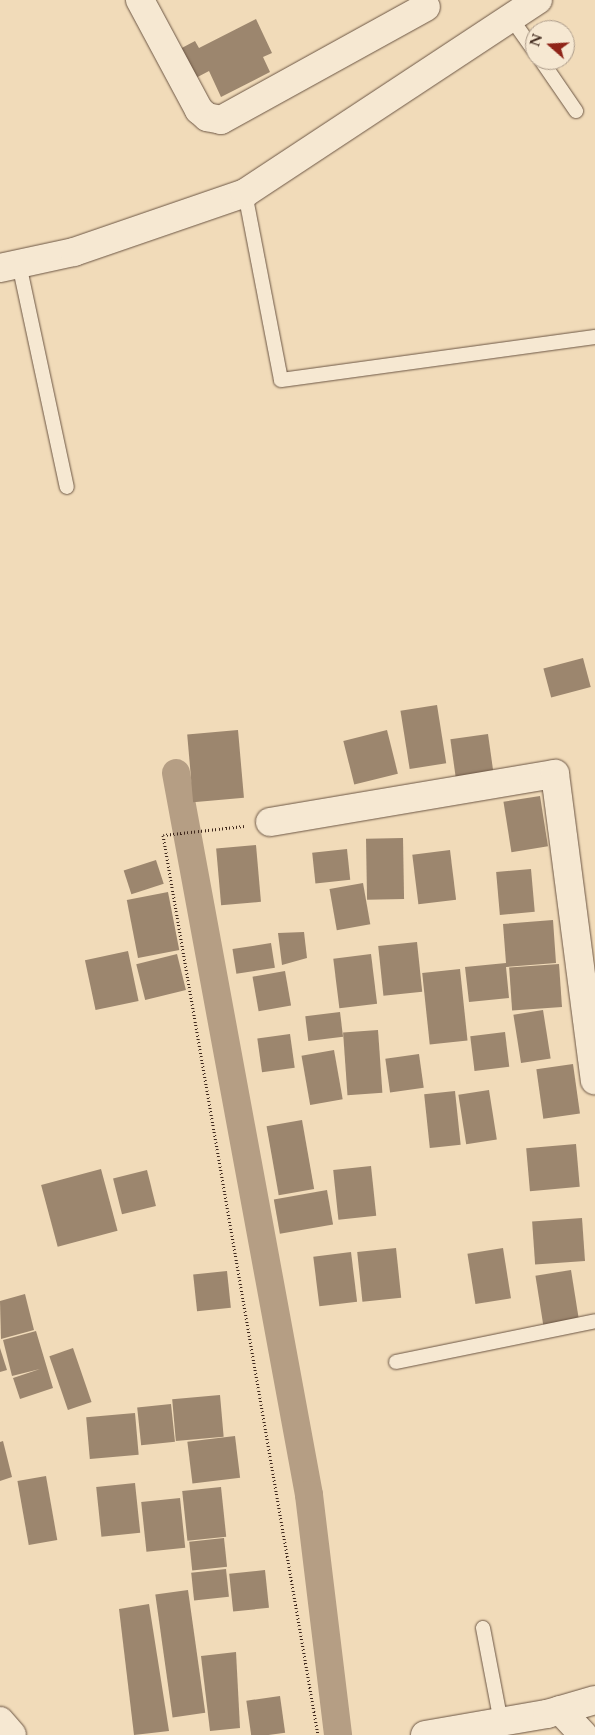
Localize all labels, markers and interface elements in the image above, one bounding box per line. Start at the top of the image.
north arrow [525,20,575,70]
text: N [525,31,547,49]

